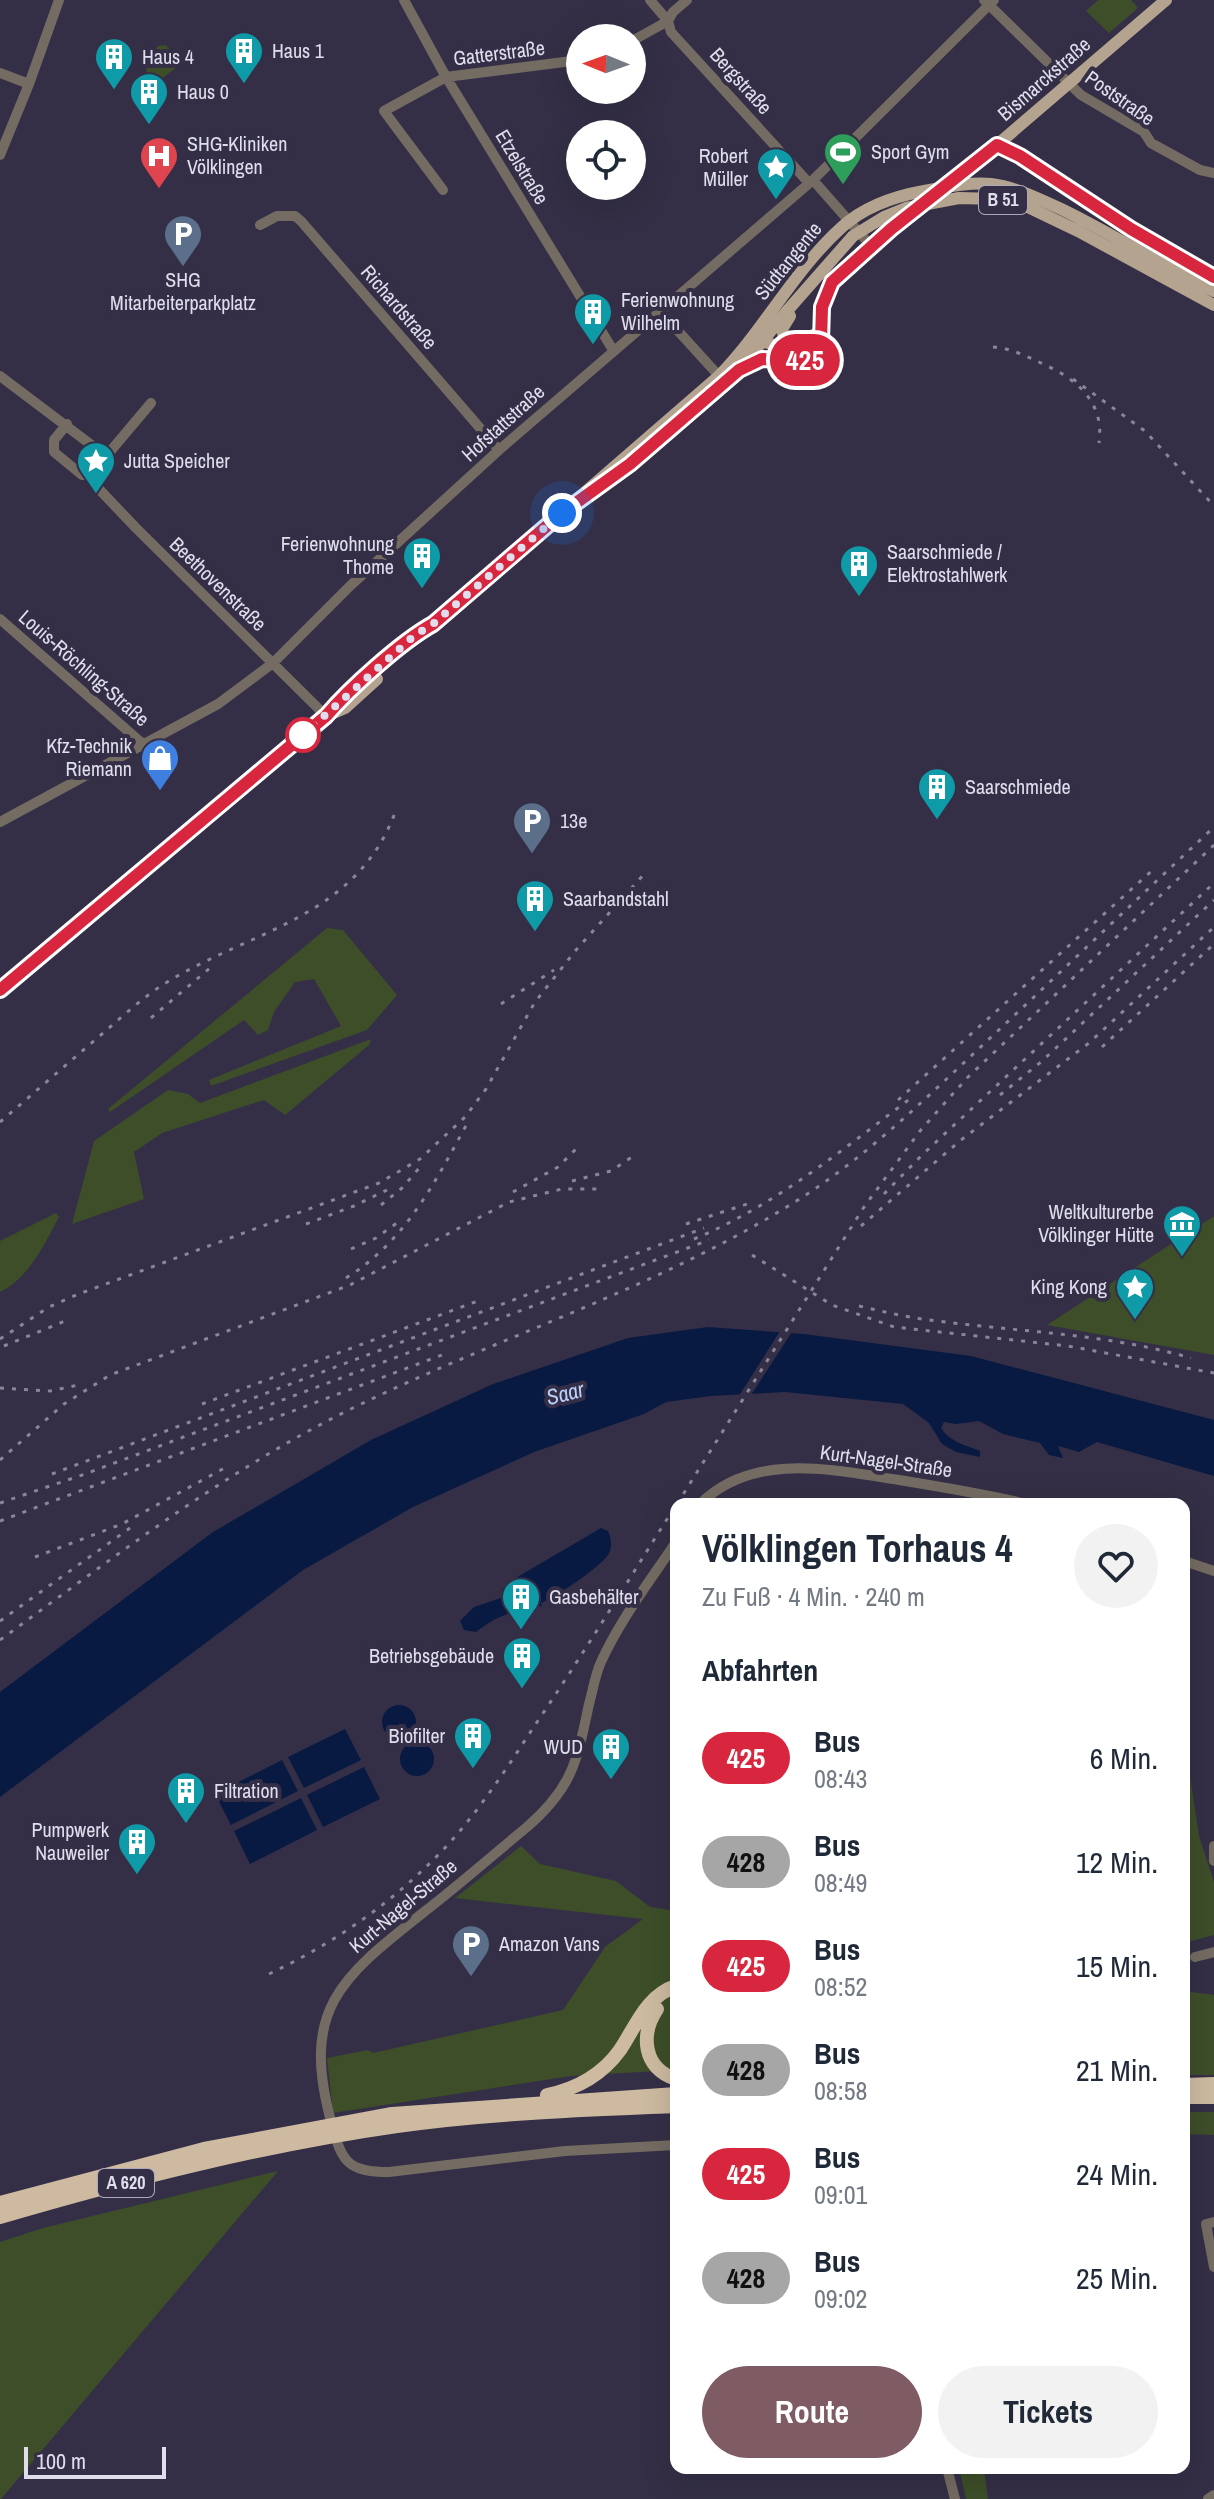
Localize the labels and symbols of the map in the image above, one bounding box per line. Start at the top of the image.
north arrow [566,24,646,104]
building icon: Haus 1 [223,30,265,85]
street label: Bismarckstraße [991,31,1096,126]
street label: Gatterstraße [452,33,546,72]
building icon: Haus 4 [93,36,135,91]
place label: Haus 1 [272,37,324,64]
street label: Bergstraße [704,41,779,120]
place label: Haus 4 [142,43,194,70]
street label: Poststraße [1080,64,1161,131]
building icon: Haus 0 [128,71,170,126]
place label: Haus 0 [177,78,229,105]
street label: Etzelstraße [489,124,555,209]
place label: SHG-Kliniken Völklingen [187,130,287,180]
sports icon: Sport Gym [822,131,864,186]
hospital icon: SHG-Kliniken Völklingen [138,135,180,190]
place label: Sport Gym [871,138,949,165]
place label: Robert Müller [699,142,749,192]
place icon: Robert Müller [755,146,797,201]
road number: B 51 [979,186,1027,214]
parking icon: SHG Mitarbeiterparkplatz [162,213,204,268]
street label: Südtangente [748,216,827,305]
street label: Richardstraße [355,259,444,355]
place label: SHG Mitarbeiterparkplatz [110,266,256,316]
place label: Ferienwohnung Wilhelm [621,286,734,336]
building icon: Ferienwohnung Wilhelm [572,291,614,346]
line badge: 425 [759,334,851,386]
street label: Hofstattstraße [455,378,550,467]
place icon: Jutta Speicher [75,440,117,495]
place label: Jutta Speicher [124,447,230,474]
your location [542,493,582,533]
place label: Ferienwohnung Thome [281,530,394,580]
street label: Beethovenstraße [164,531,273,637]
building icon: Ferienwohnung Thome [401,535,443,590]
place label: Saarschmiede / Elektrostahlwerk [887,538,1008,588]
building icon: Saarschmiede / Elektrostahlwerk [838,543,880,598]
street label: Louis-Röchling-Straße [13,603,155,732]
unlabelled marker [286,718,320,752]
place label: Kfz-Technik Riemann [46,732,133,782]
shop icon: Kfz-Technik Riemann [139,737,181,792]
building icon: Saarschmiede [916,766,958,821]
place label: Saarschmiede [965,773,1071,800]
parking icon: 13e [511,800,553,855]
place label: 13e [560,807,587,834]
building icon: Saarbandstahl [514,878,556,933]
place label: Saarbandstahl [563,885,669,912]
place label: Weltkulturerbe Völklinger Hütte [1038,1198,1154,1248]
museum icon: Weltkulturerbe Völklinger Hütte [1161,1203,1203,1258]
place icon: King Kong [1114,1266,1156,1321]
place label: King Kong [1030,1273,1107,1300]
water label: Saar [543,1374,588,1412]
street label: Kurt-Nagel-Straße [818,1438,954,1483]
building icon: Gasbehälter [500,1576,542,1631]
place label: Gasbehälter [549,1583,639,1610]
building icon: Betriebsgebäude [501,1635,543,1690]
place label: Betriebsgebäude [369,1642,494,1669]
building icon: Biofilter [452,1715,494,1770]
place label: Biofilter [388,1722,446,1749]
building icon: WUD [590,1726,632,1781]
place label: WUD [544,1733,583,1760]
building icon: Filtration [165,1770,207,1825]
place label: Filtration [214,1777,279,1804]
place label: Pumpwerk Nauweiler [32,1816,110,1866]
building icon: Pumpwerk Nauweiler [116,1821,158,1876]
street label: Kurt-Nagel-Straße [343,1853,462,1959]
parking icon: Amazon Vans [450,1923,492,1978]
place label: Amazon Vans [498,1930,600,1957]
road number: A 620 [98,2169,154,2197]
scale bar [24,2443,166,2479]

